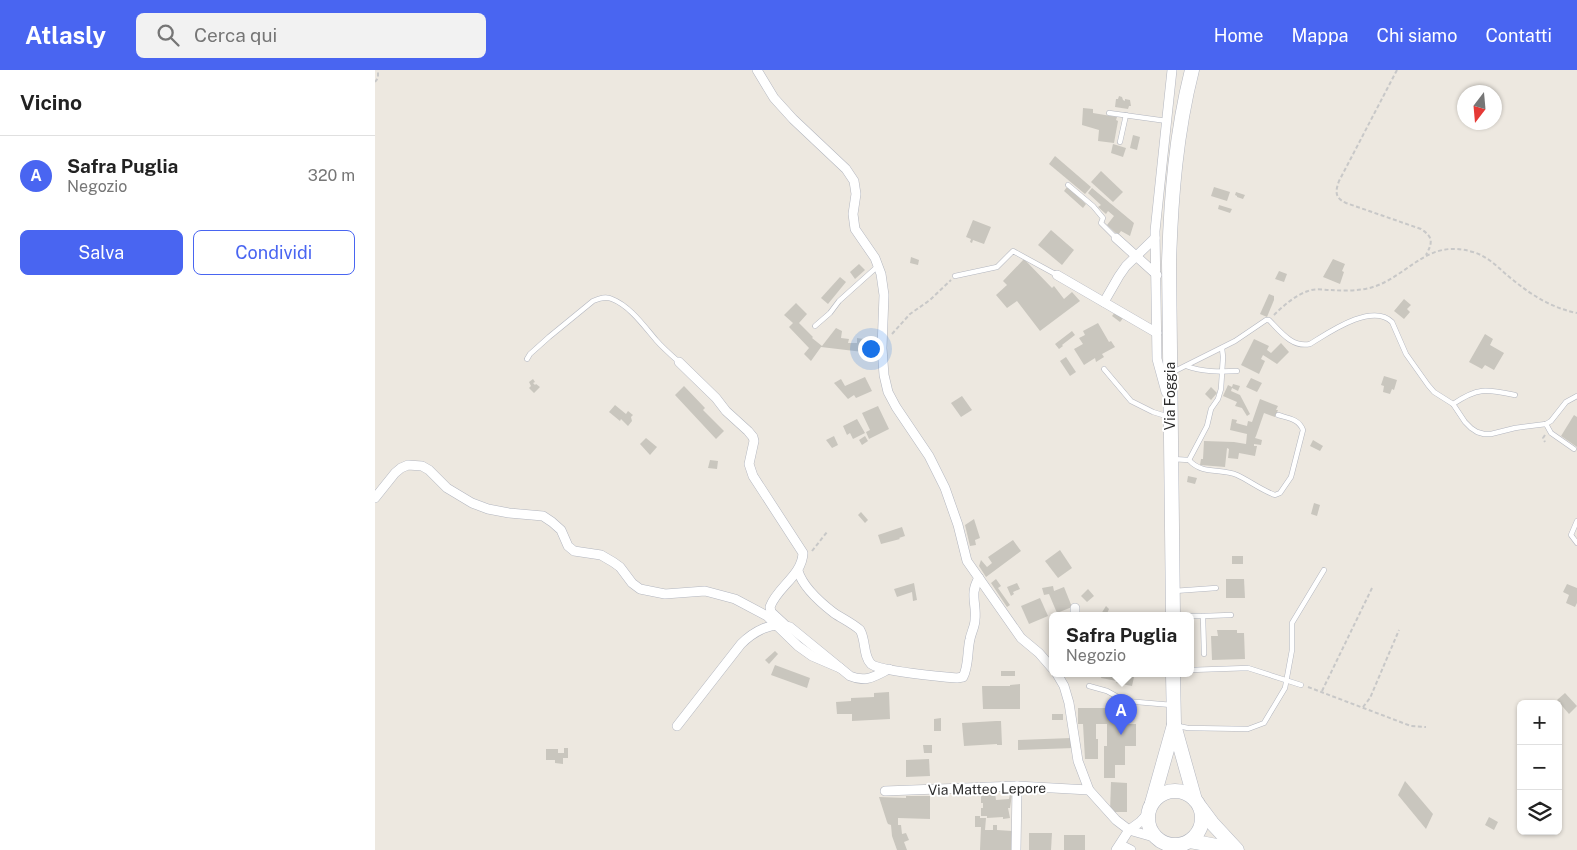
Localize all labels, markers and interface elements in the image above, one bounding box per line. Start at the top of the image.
search box [136,13,486,58]
text: Atlasly [25,21,106,49]
icon: search [154,21,182,49]
text: Cerca qui [194,24,277,46]
text: Home [1214,25,1263,46]
text: Mappa [1291,25,1349,46]
text: Chi siamo [1377,25,1457,46]
text: Contatti [1485,25,1552,46]
north arrow [1457,85,1502,130]
text: Vicino [20,90,82,115]
text: Safra Puglia [67,155,178,177]
text: A [30,166,42,185]
text: 320 m [308,166,355,185]
text: Negozio [67,177,127,196]
button: Salva [20,230,183,275]
button: Condividi [193,230,355,275]
your location [858,336,884,362]
street label: Via Foggia [1162,362,1178,430]
popup [1049,612,1194,677]
text: Safra Puglia [1066,624,1177,646]
text: Negozio [1066,646,1126,665]
pin: A [1105,694,1137,735]
map controls [1517,700,1562,835]
button: + [1517,700,1562,745]
button: − [1517,745,1562,790]
street label: Via Matteo Lepore [928,780,1046,798]
button: layers [1517,790,1562,835]

